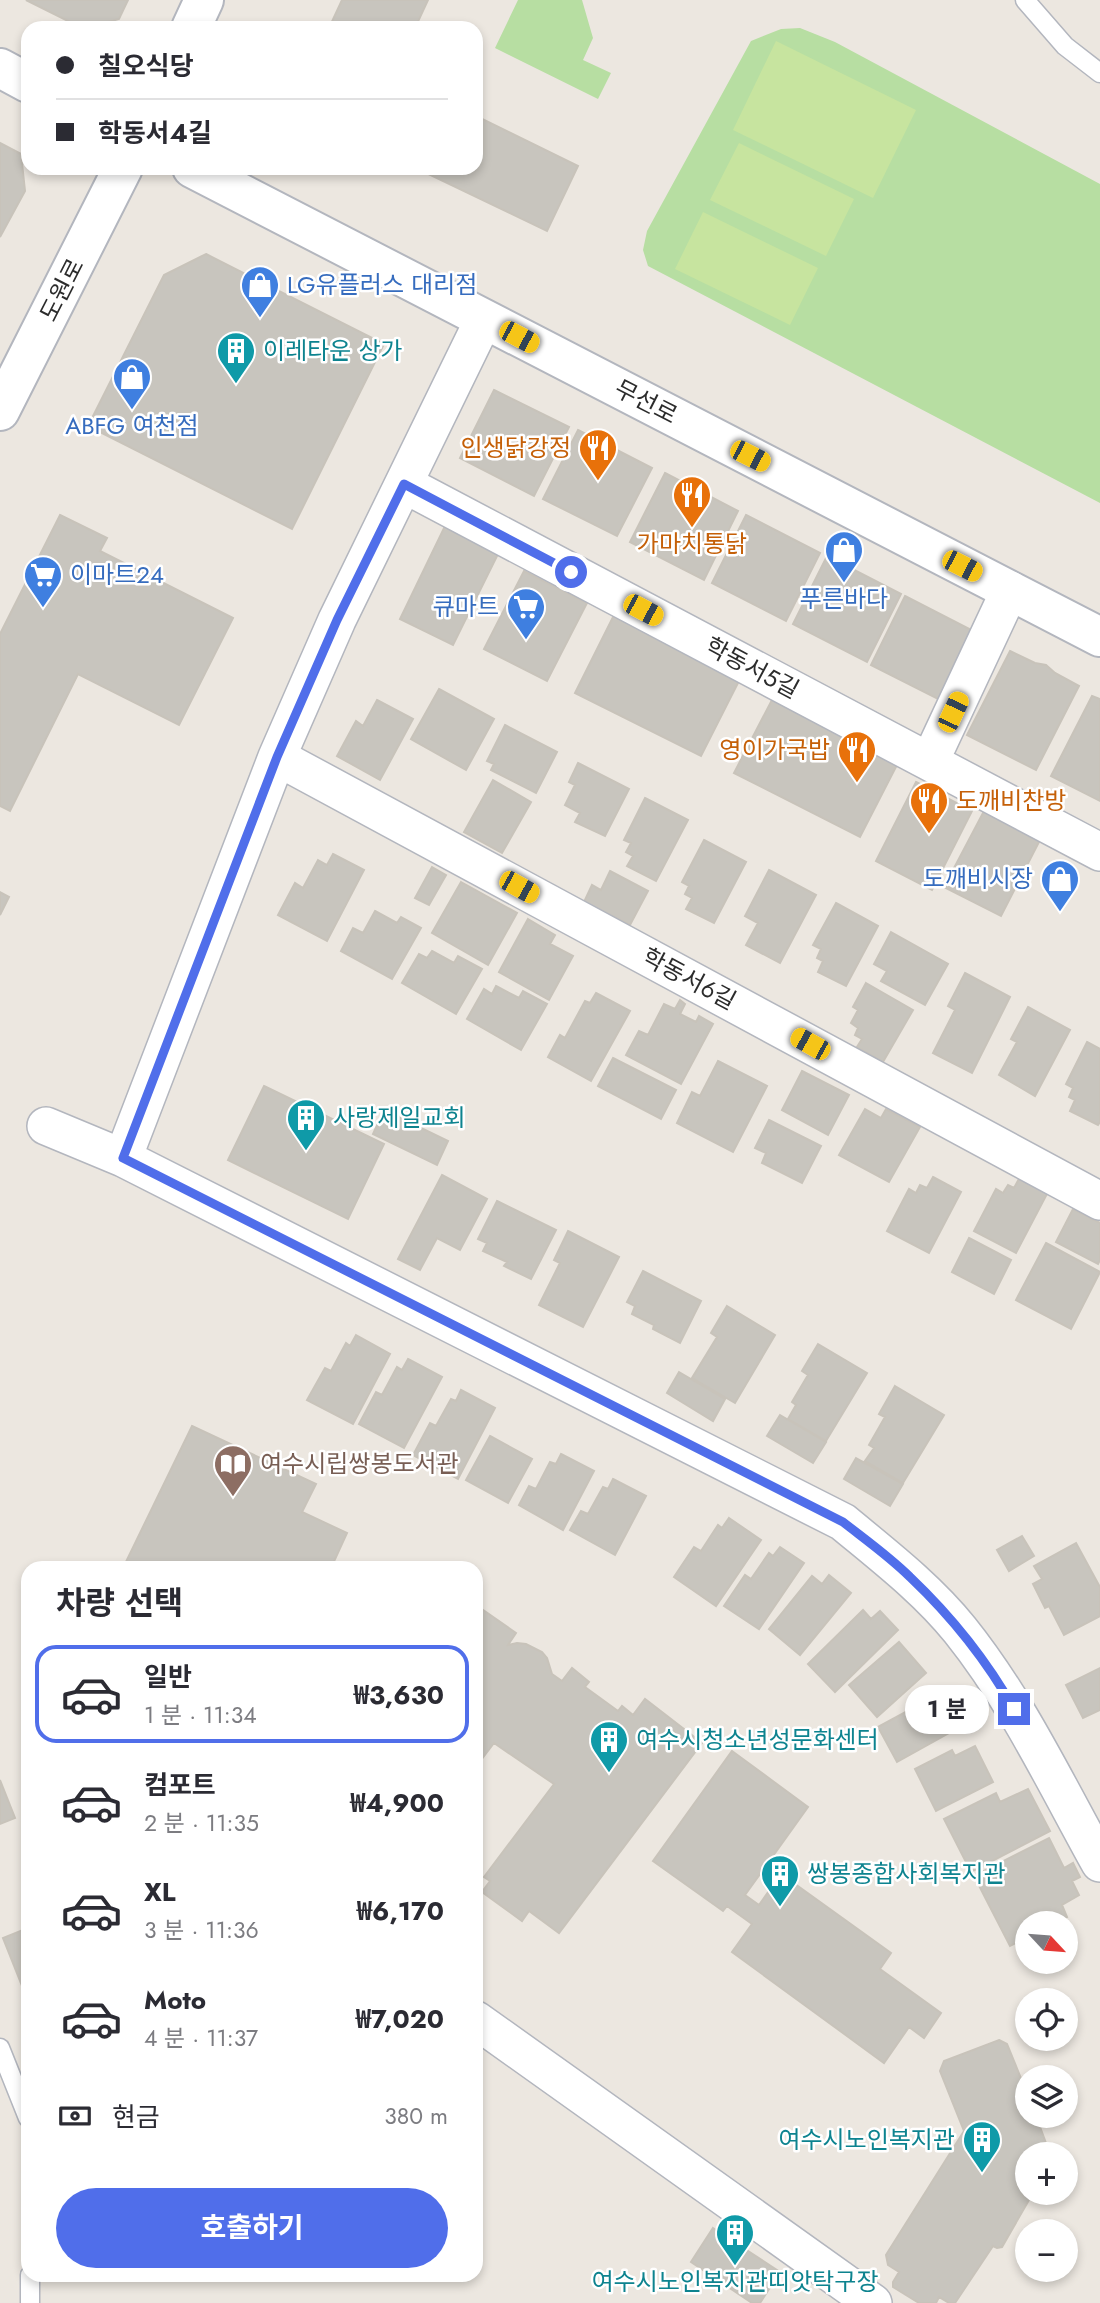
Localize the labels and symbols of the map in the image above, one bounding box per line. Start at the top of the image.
street label: 도원로 [31,252,92,327]
shop icon: LG유플러스 대리점 [239,264,281,319]
place label: LG유플러스 대리점 [287,267,477,302]
car [496,318,543,356]
building icon: 이레타운 상가 [215,330,257,385]
place label: 이레타운 상가 [263,333,403,368]
shop icon: ABFG 여천점 [111,356,153,411]
street label: 무선로 [609,371,684,432]
place label: ABFG 여천점 [65,408,199,443]
restaurant icon: 인생닭강정 [577,427,619,482]
place label: 인생닭강정 [461,430,571,465]
car [727,437,774,475]
restaurant icon: 가마치통닭 [671,474,713,529]
place label: 가마치통닭 [637,526,747,561]
shop icon: 푸른바다 [823,529,865,584]
car [939,547,986,585]
supermarket icon: 이마트24 [22,554,64,609]
route start [555,556,587,588]
place label: 이마트24 [70,557,164,592]
place label: 푸른바다 [800,581,888,616]
supermarket icon: 큐마트 [505,586,547,641]
place label: 큐마트 [433,589,499,624]
car [620,591,667,629]
street label: 학동서5길 [699,628,805,707]
car [935,689,972,735]
restaurant icon: 영이가국밥 [836,729,878,784]
place label: 영이가국밥 [720,732,830,767]
restaurant icon: 도깨비찬방 [908,780,950,835]
place label: 도깨비찬방 [956,783,1066,818]
shop icon: 도깨비시장 [1039,858,1081,913]
place label: 도깨비시장 [923,861,1033,896]
car [496,868,543,906]
street label: 학동서6길 [636,939,743,1018]
car [787,1025,834,1063]
building icon: 사랑제일교회 [285,1097,327,1152]
place label: 사랑제일교회 [333,1100,465,1135]
library icon: 여수시립쌍봉도서관 [212,1443,254,1498]
place label: 여수시립쌍봉도서관 [260,1446,459,1481]
callout: 1 분 [906,1684,990,1734]
route end [998,1693,1030,1725]
building icon: 여수시청소년성문화센터 [588,1719,630,1774]
place label: 여수시청소년성문화센터 [636,1722,879,1757]
building icon: 쌍봉종합사회복지관 [759,1853,801,1908]
place label: 쌍봉종합사회복지관 [807,1856,1006,1891]
north arrow [1015,1911,1078,1974]
building icon: 여수시노인복지관 [961,2119,1003,2174]
place label: 여수시노인복지관 [778,2122,955,2157]
building icon: 여수시노인복지관띠앗탁구장 [714,2212,756,2267]
place label: 여수시노인복지관띠앗탁구장 [591,2264,879,2299]

